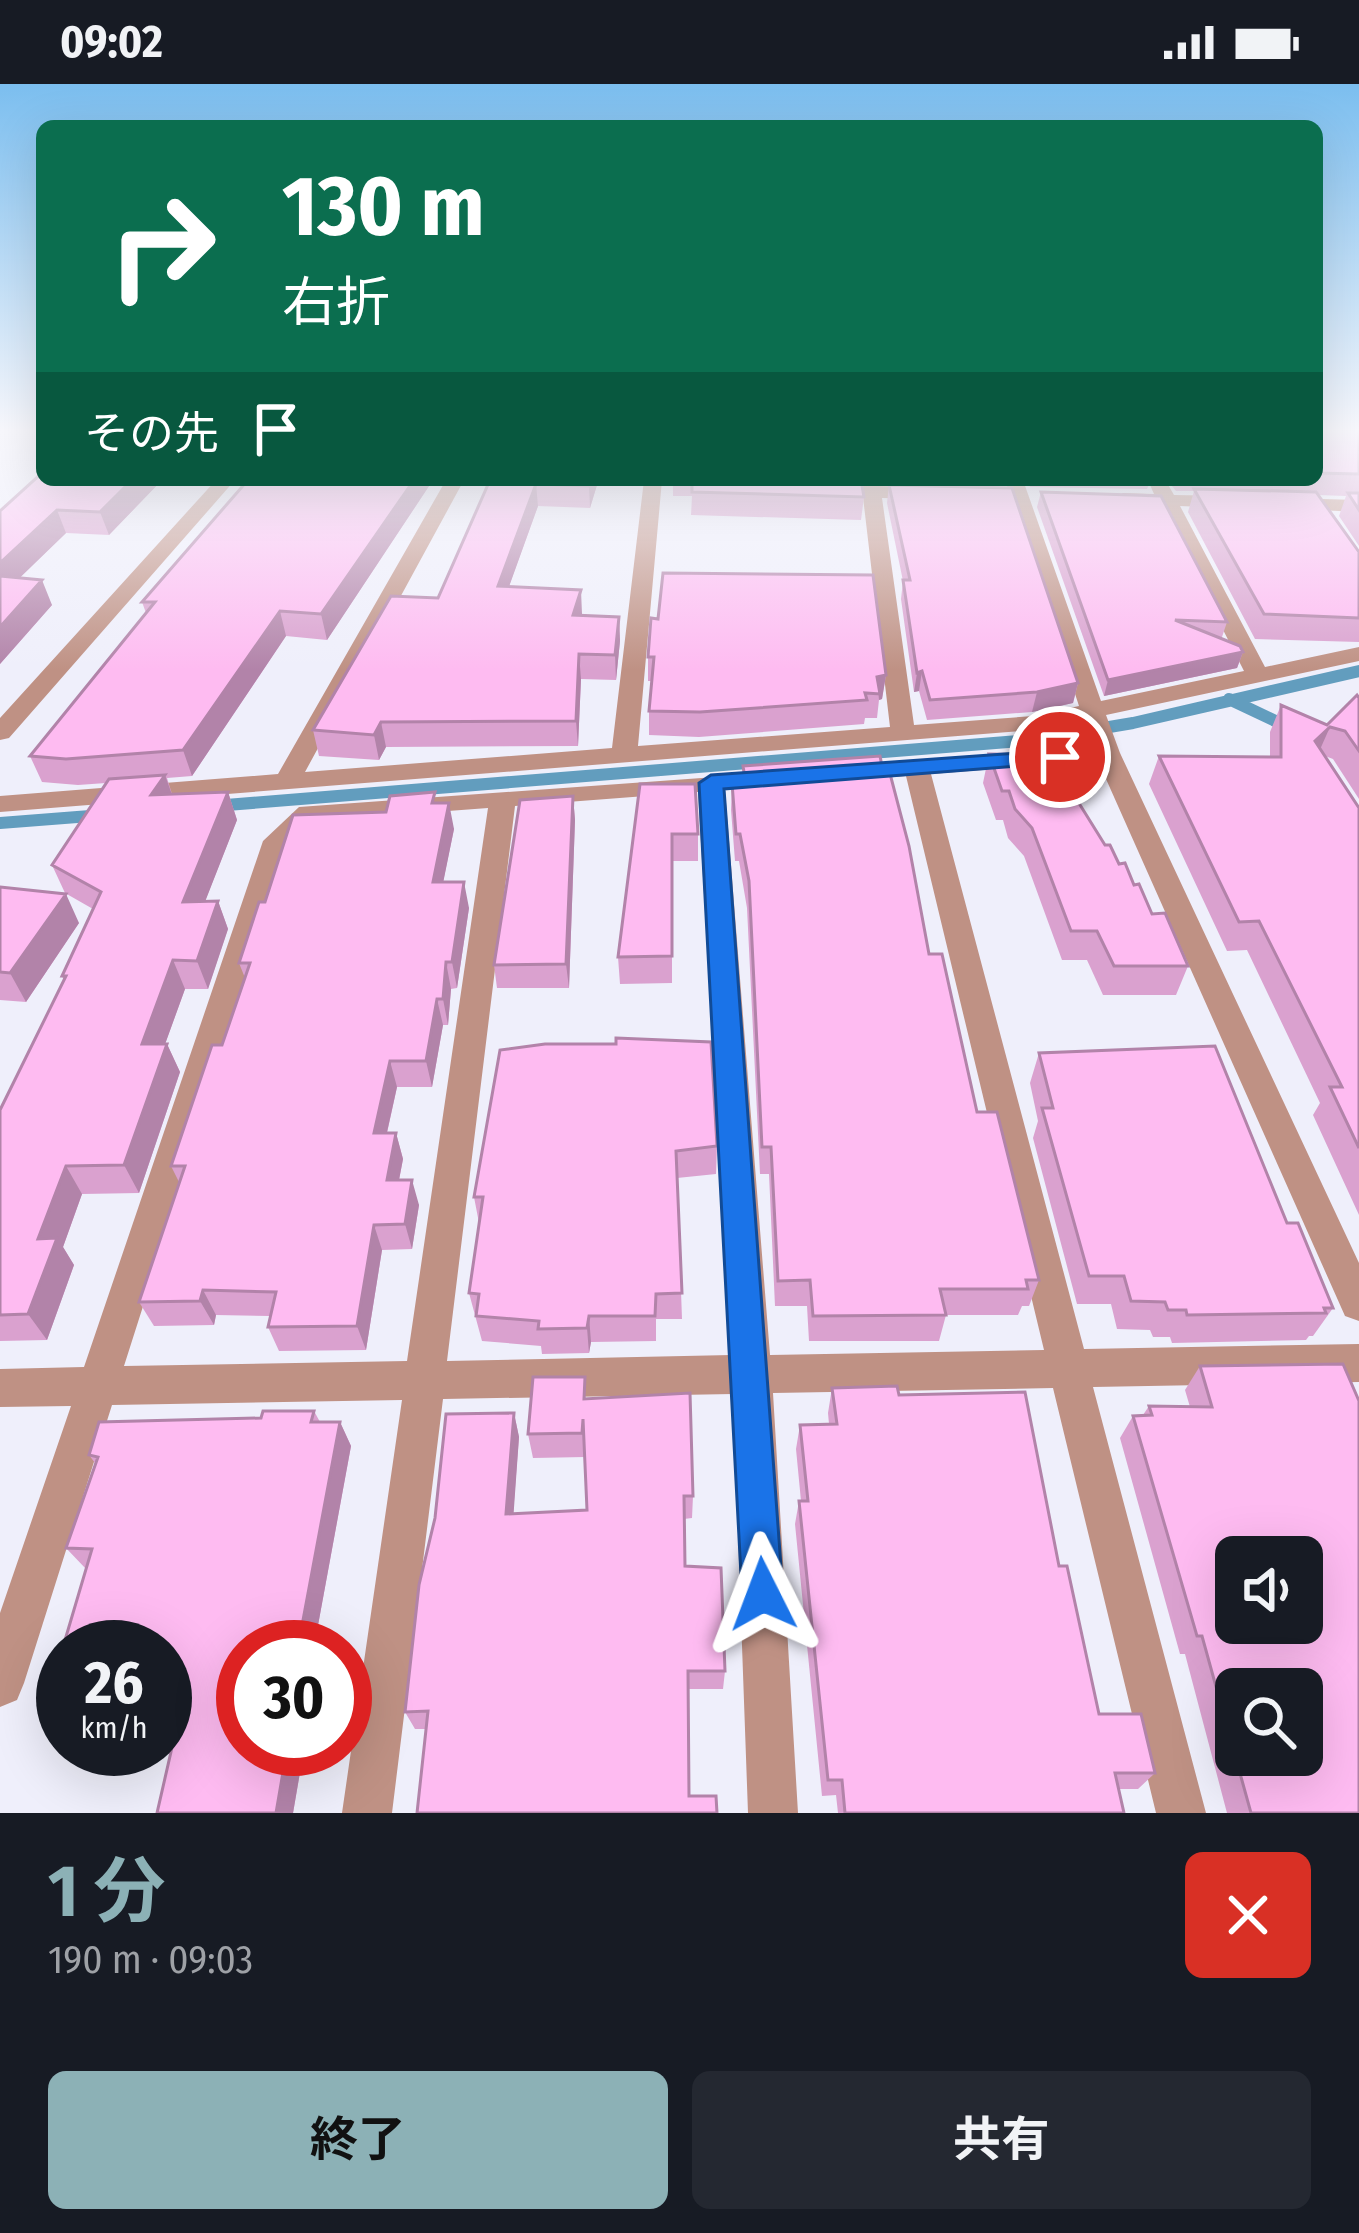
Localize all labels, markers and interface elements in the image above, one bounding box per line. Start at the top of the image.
text: 09:02 [60,15,163,69]
text: 130 m [282,156,485,257]
icon: right [84,168,240,324]
text: 右折 [282,271,390,335]
icon: arrive [243,396,309,462]
text: その先 [84,407,219,461]
pin [1009,706,1111,808]
icon: arrive [1027,724,1093,790]
position arrow [700,1531,826,1657]
map controls [1215,1536,1323,1776]
button: sound [1215,1536,1323,1644]
speed limit sign: 30 [216,1620,372,1776]
text: 26 [84,1647,144,1719]
button: search [1215,1668,1323,1776]
text: km/h [81,1710,147,1746]
text: 1 分 [48,1849,165,1935]
button: close [1185,1852,1311,1978]
text: 190 m · 09:03 [48,1937,253,1983]
button: 終了 [48,2071,668,2209]
button: 共有 [692,2071,1311,2209]

